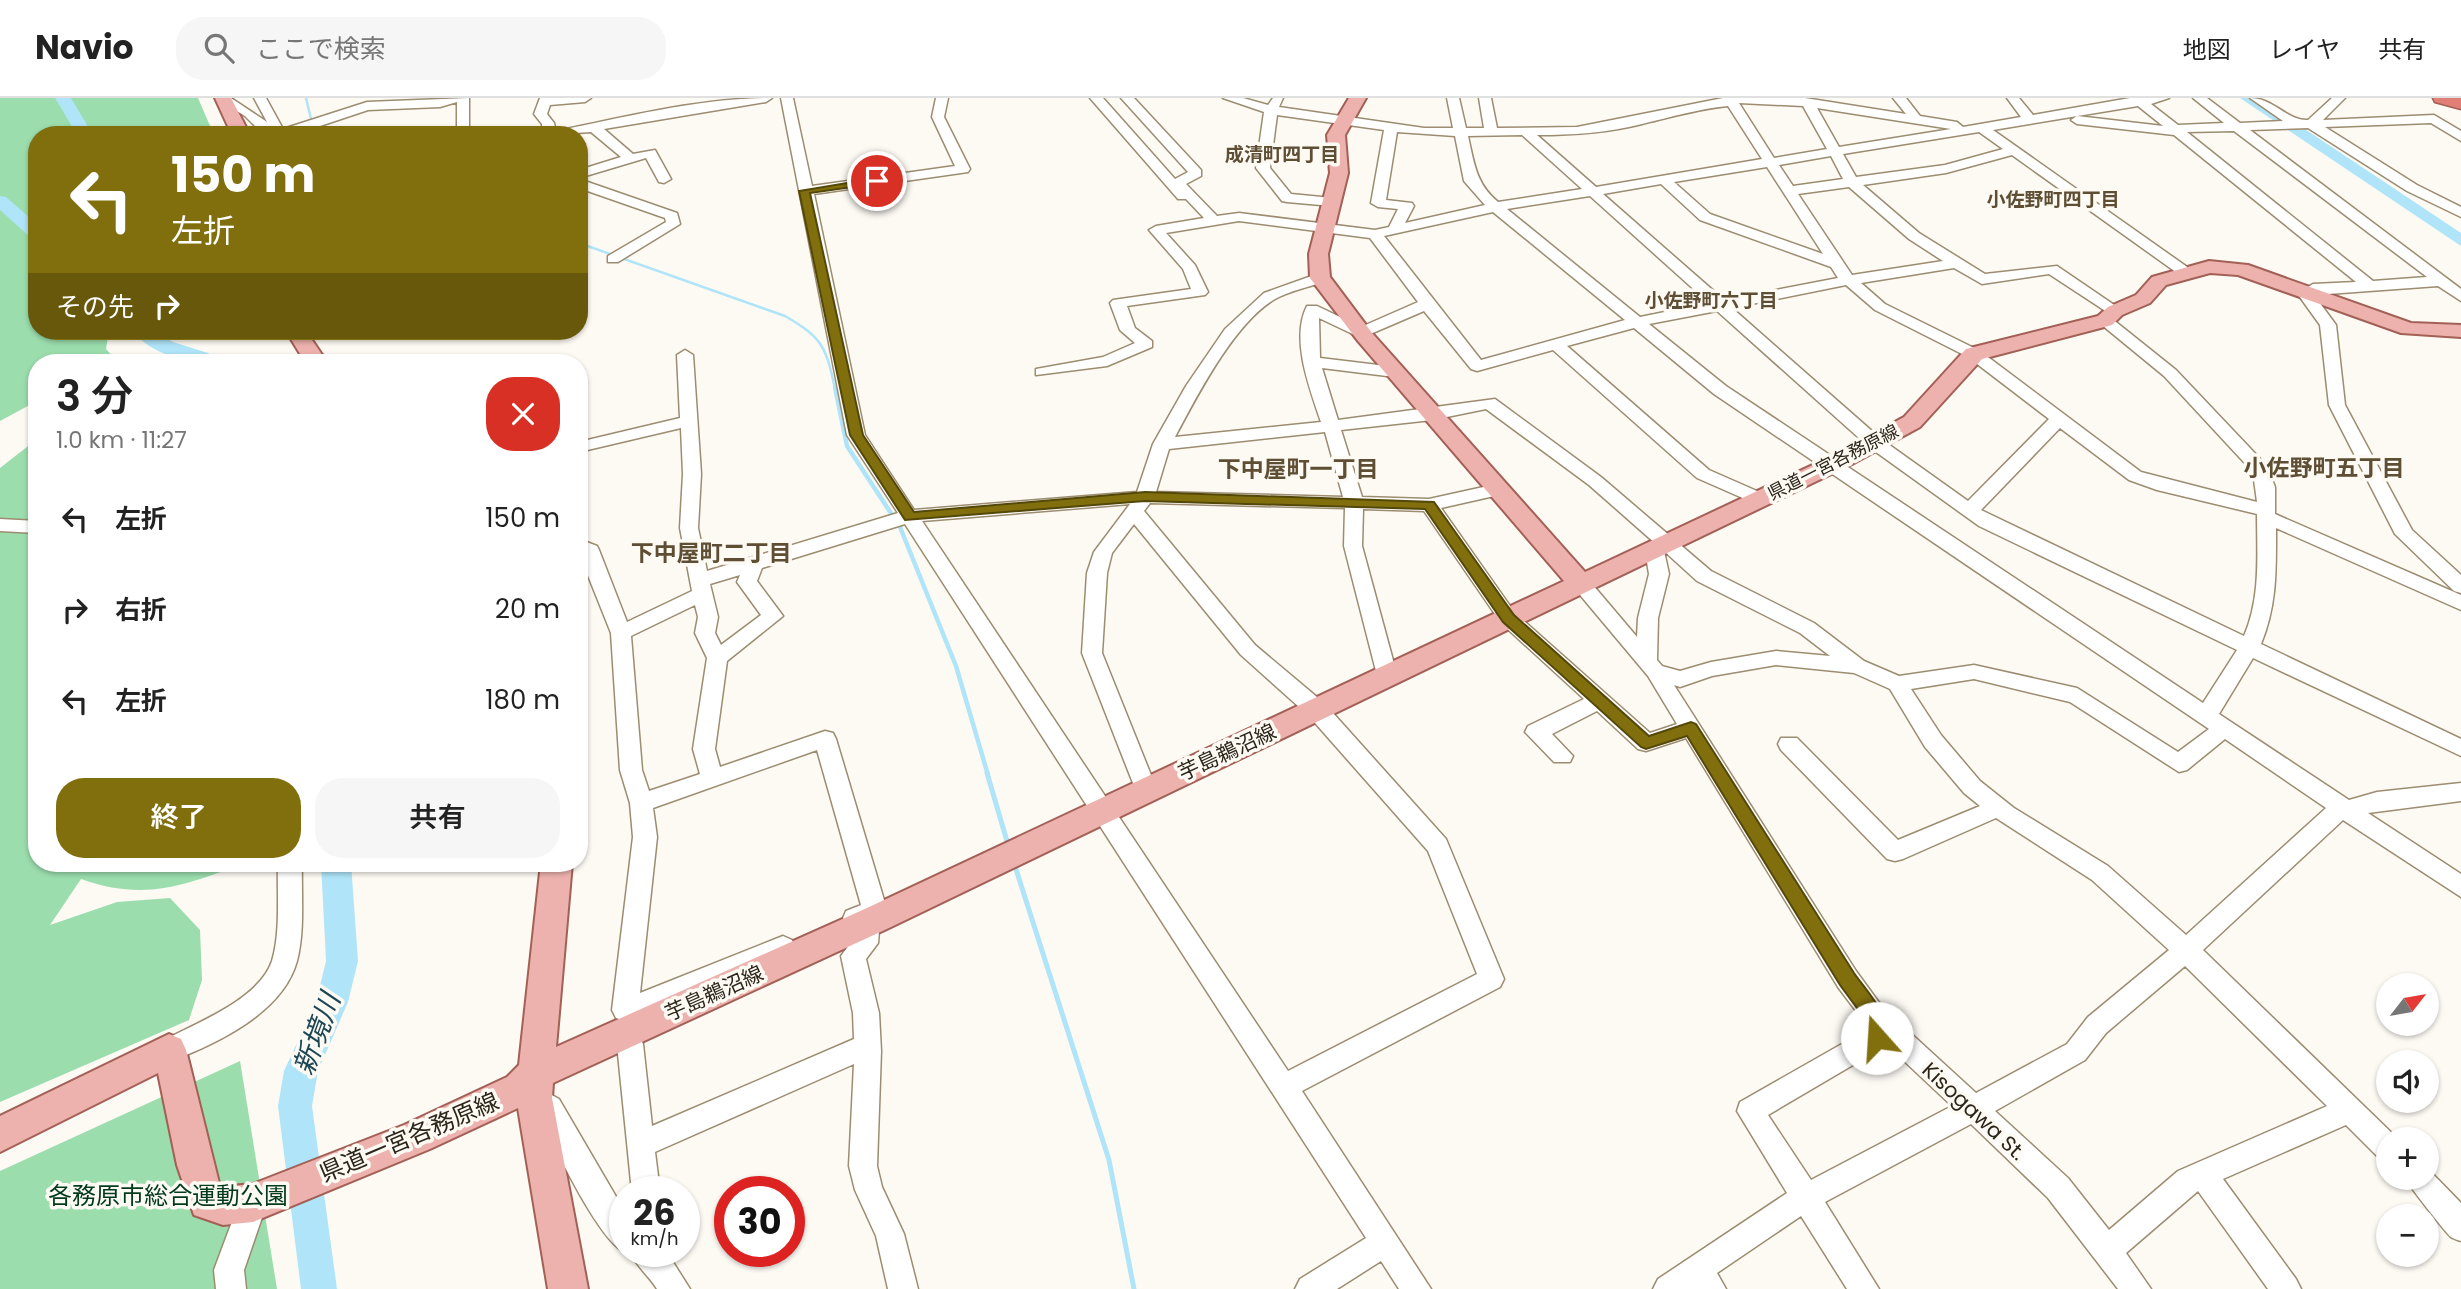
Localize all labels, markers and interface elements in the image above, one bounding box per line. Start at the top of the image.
search box [176,17,666,80]
text: Navio [35,24,134,71]
icon: search [200,29,238,67]
text: ここで検索 [256,31,386,67]
text: 地図 [2183,33,2231,66]
text: レイヤ [2269,33,2340,66]
text: 共有 [2378,33,2426,66]
text: 150 m [171,141,316,209]
district label: 成清町四丁目 [1225,141,1339,168]
pin [847,151,907,211]
icon: left [56,154,147,245]
icon: arrive [858,162,896,200]
district label: 小佐野町四丁目 [1986,186,2120,213]
text: 左折 [171,208,235,253]
icon: right [148,287,186,325]
district label: 小佐野町六丁目 [1644,287,1778,314]
text: その先 [56,289,134,325]
text: 3 分 [56,367,133,426]
button: close [486,377,560,451]
street label: 県道一宮各務原線 [1763,418,1903,506]
text: 1.0 km · 11:27 [56,424,187,456]
district label: 小佐野町五丁目 [2244,452,2405,484]
district label: 下中屋町一丁目 [1218,453,1379,485]
icon: left [56,500,94,538]
text: 150 m [485,500,560,536]
text: 左折 [115,501,167,537]
district label: 下中屋町二丁目 [631,537,792,569]
icon: right [56,591,94,629]
text: 20 m [495,591,560,627]
text: 右折 [115,592,167,628]
icon: left [56,682,94,720]
text: 180 m [485,682,560,718]
text: 左折 [115,683,167,719]
street label: 芋島鵜沼線 [1173,717,1281,787]
button: 終了 [56,778,301,858]
button: 共有 [315,778,560,858]
street label: 芋島鵜沼線 [660,958,768,1028]
north arrow [2376,973,2440,1036]
map controls [2376,973,2439,1267]
water label: 新境川 [284,985,351,1080]
position arrow [1840,1001,1914,1075]
button: sound [2376,1050,2439,1113]
street label: Kisogawa St. [1916,1055,2032,1167]
street label: 県道一宮各務原線 [314,1084,504,1190]
button: + [2376,1127,2439,1190]
speed limit sign: 30 [714,1176,805,1267]
park label: 各務原市総合運動公園 [48,1179,288,1212]
text: 26 [633,1188,676,1237]
button: − [2376,1204,2439,1267]
text: km/h [631,1226,678,1251]

